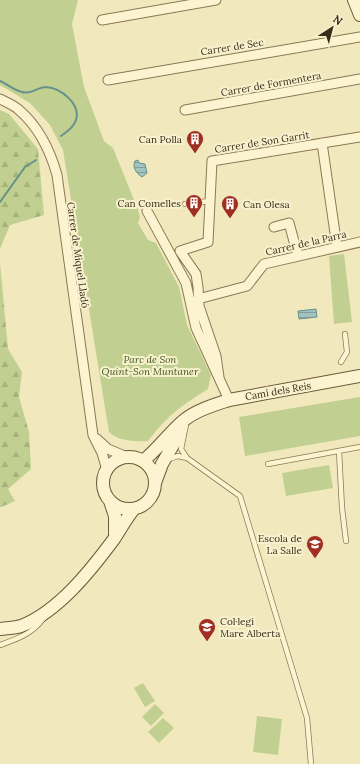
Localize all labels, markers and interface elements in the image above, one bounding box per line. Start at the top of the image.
north arrow [312,8,352,48]
text: N [330,12,346,28]
street label: Carrer de Sec [200,36,264,58]
street label: Carrer de Formentera [220,69,322,99]
street label: Carrer de Son Garrit [214,128,310,156]
building icon: Can Polla [185,129,205,154]
place label: Can Polla [139,133,182,146]
building icon: Can Comelles [184,193,204,218]
building icon: Can Olesa [220,194,240,219]
place label: Can Comelles [117,197,181,210]
place label: Can Olesa [243,198,290,211]
street label: Carrer de Miquel Lladó [64,201,92,309]
street label: Carrer de la Parra [264,227,348,259]
park label: Parc de Son Quint-Son Muntaner [102,353,199,378]
street label: Camí dels Reis [244,379,312,403]
place label: Escola de La Salle [258,532,303,557]
school or university icon: Escola de La Salle [305,534,325,559]
place label: Col·legi Mare Alberta [220,615,280,640]
school or university icon: Col·legi Mare Alberta [197,617,217,642]

